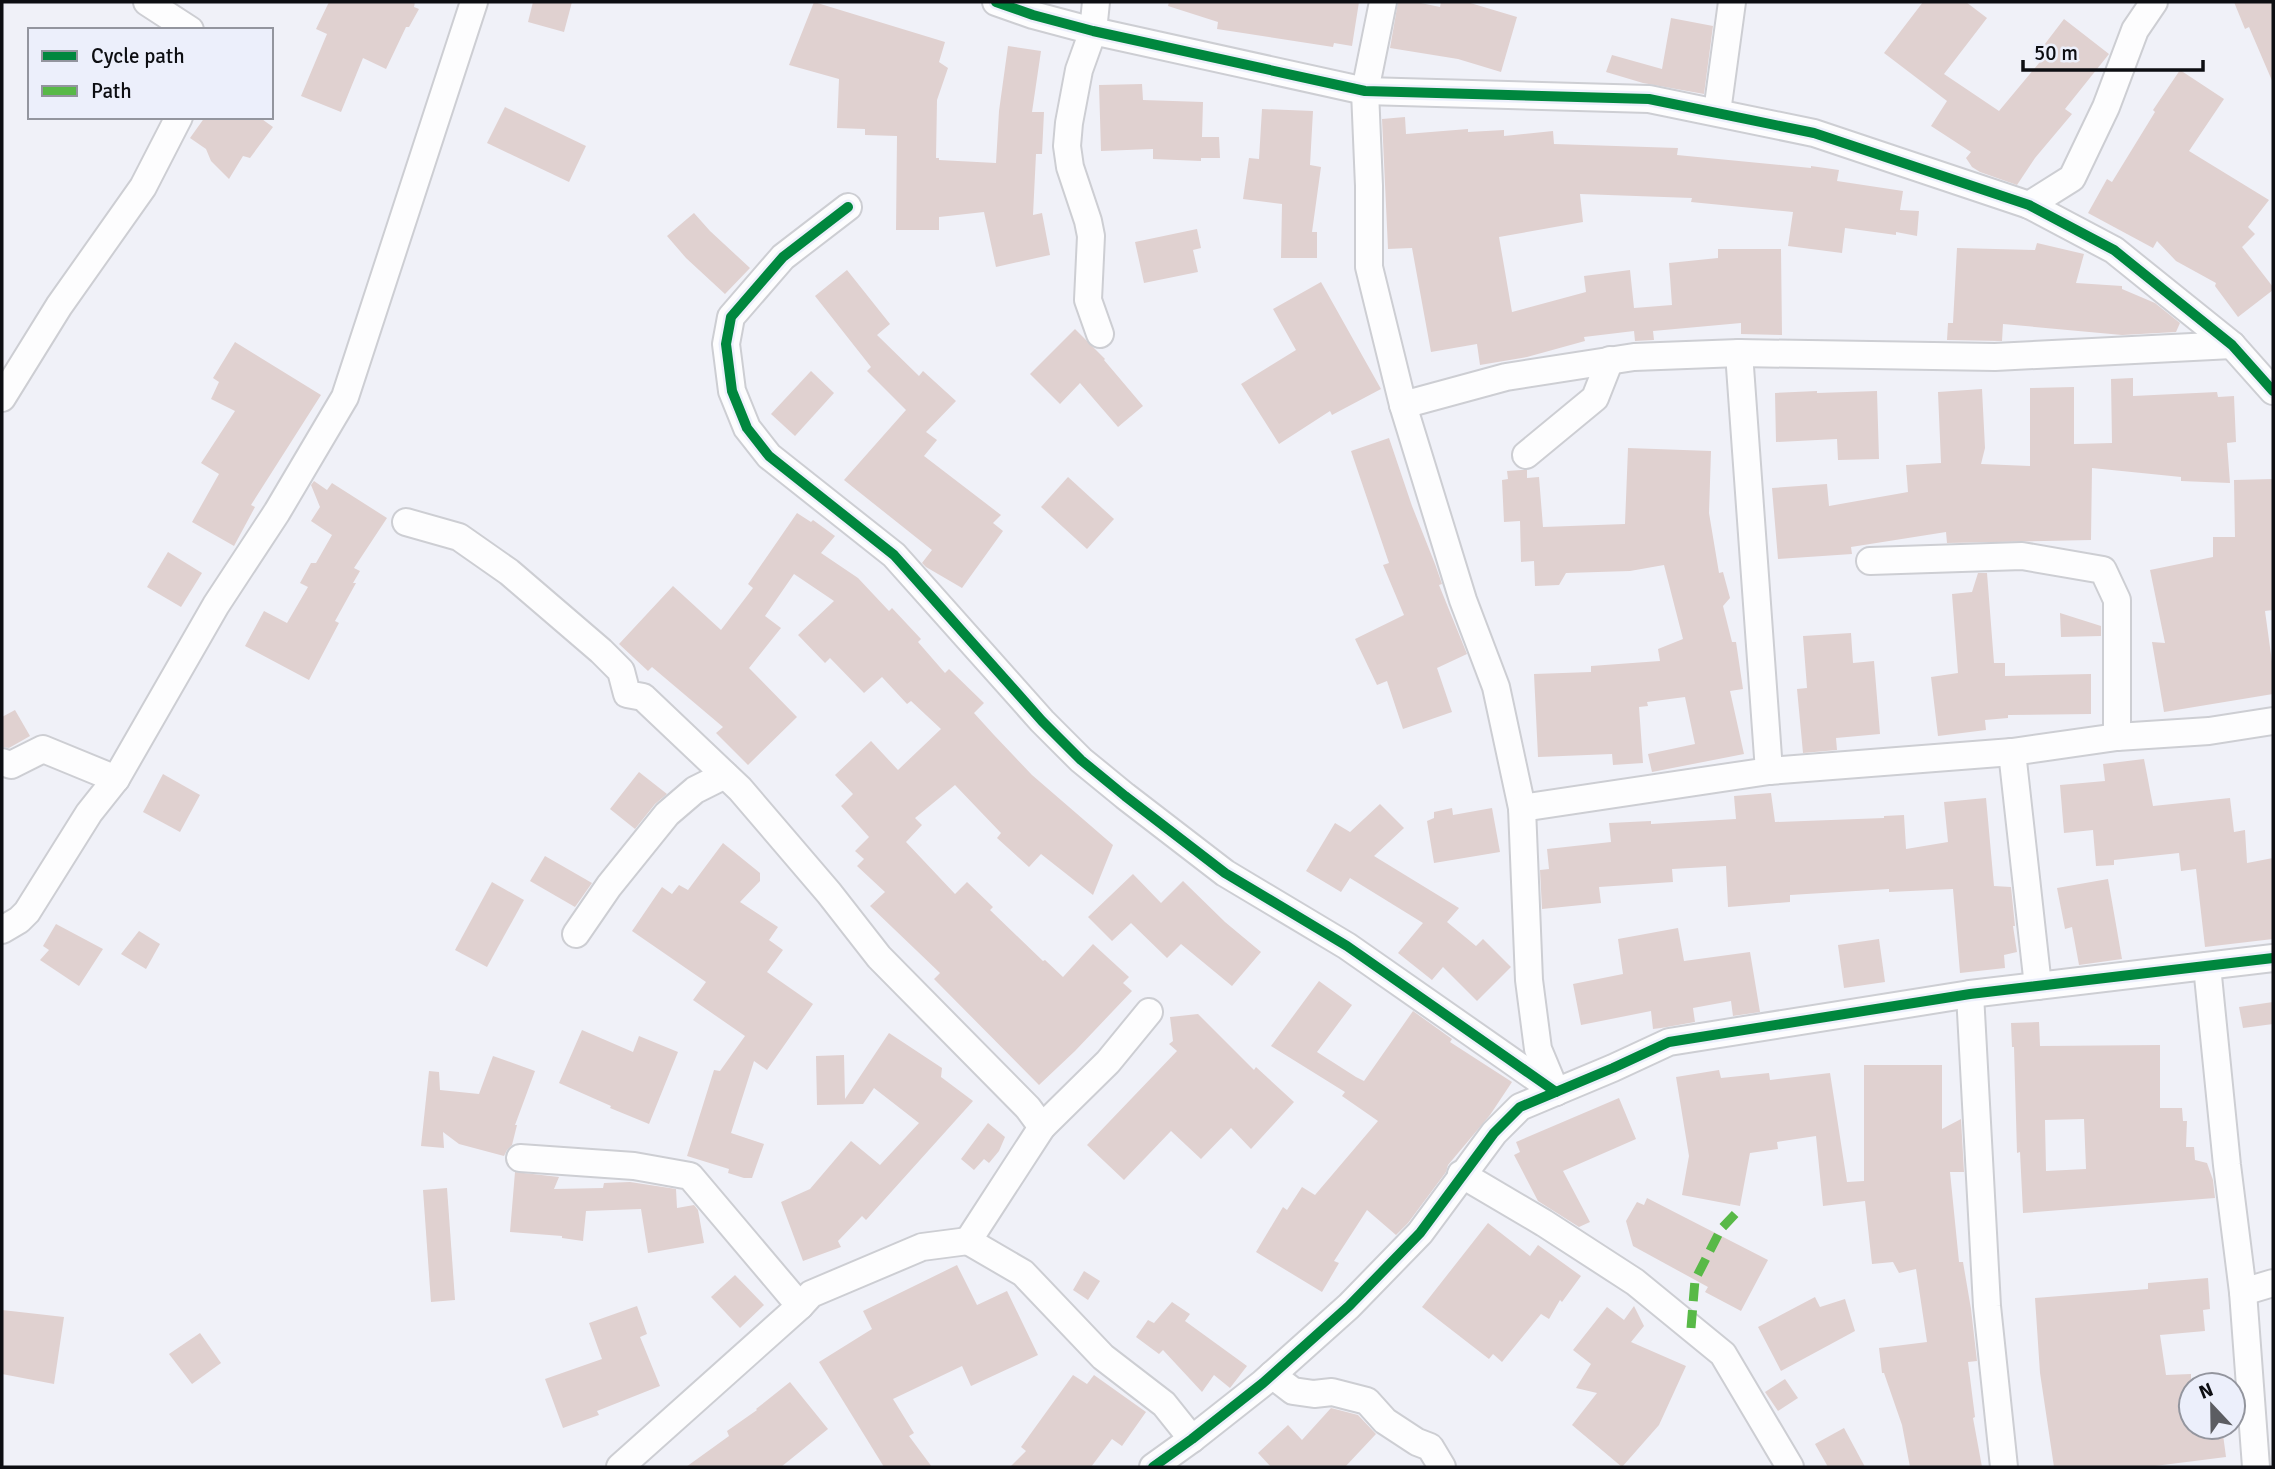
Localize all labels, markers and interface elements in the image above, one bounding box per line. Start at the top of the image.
legend [28,28,273,119]
scale bar [2023,28,2203,72]
text: 50 m [2034,40,2078,66]
text: Cycle path [91,43,185,69]
text: Path [91,78,132,104]
north arrow [2177,1371,2247,1441]
text: N [2195,1378,2217,1405]

